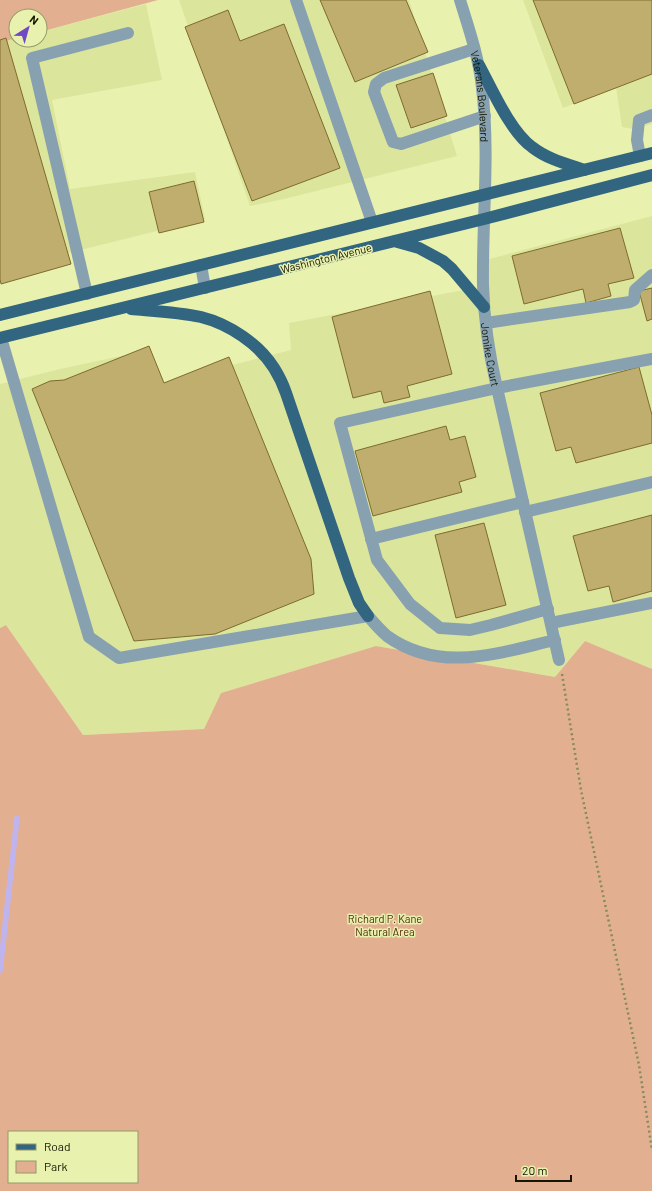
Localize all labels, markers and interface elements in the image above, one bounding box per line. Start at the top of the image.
north arrow [8,8,48,48]
text: N [27,12,41,27]
street label: Veterans Boulevard [469,49,492,142]
street label: Washington Avenue [279,240,373,276]
street label: Jomike Court [479,322,503,388]
park label: Richard P. Kane Natural Area [348,912,422,938]
legend [8,1131,138,1183]
text: Road [44,1139,71,1153]
scale bar [516,1157,571,1183]
text: Park [44,1159,68,1173]
text: 20 m [522,1163,548,1177]

